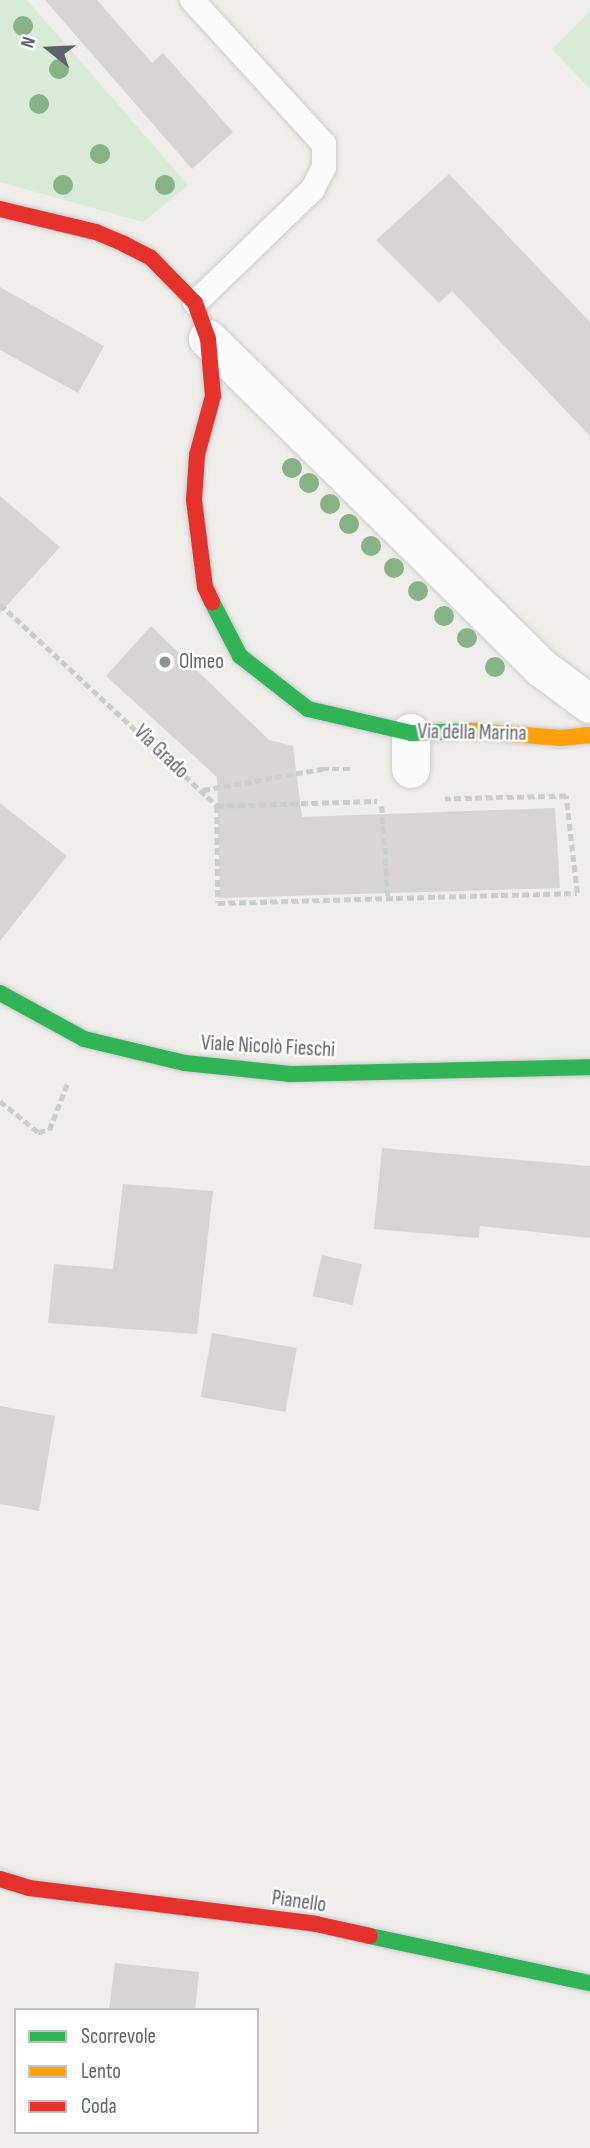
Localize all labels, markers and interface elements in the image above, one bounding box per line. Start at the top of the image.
north arrow [14,14,84,84]
text: N [16,34,41,51]
place label: Olmeo [179,649,224,675]
marker: Olmeo [157,654,173,670]
street label: Via della Marina [417,719,527,747]
street label: Via Grado [128,720,194,784]
street label: Viale Nicolò Fieschi [200,1031,336,1063]
street label: Pianello [270,1886,328,1918]
legend [14,2008,259,2134]
text: Scorrevole [81,2024,156,2049]
text: Lento [81,2059,121,2084]
text: Coda [81,2094,117,2119]

